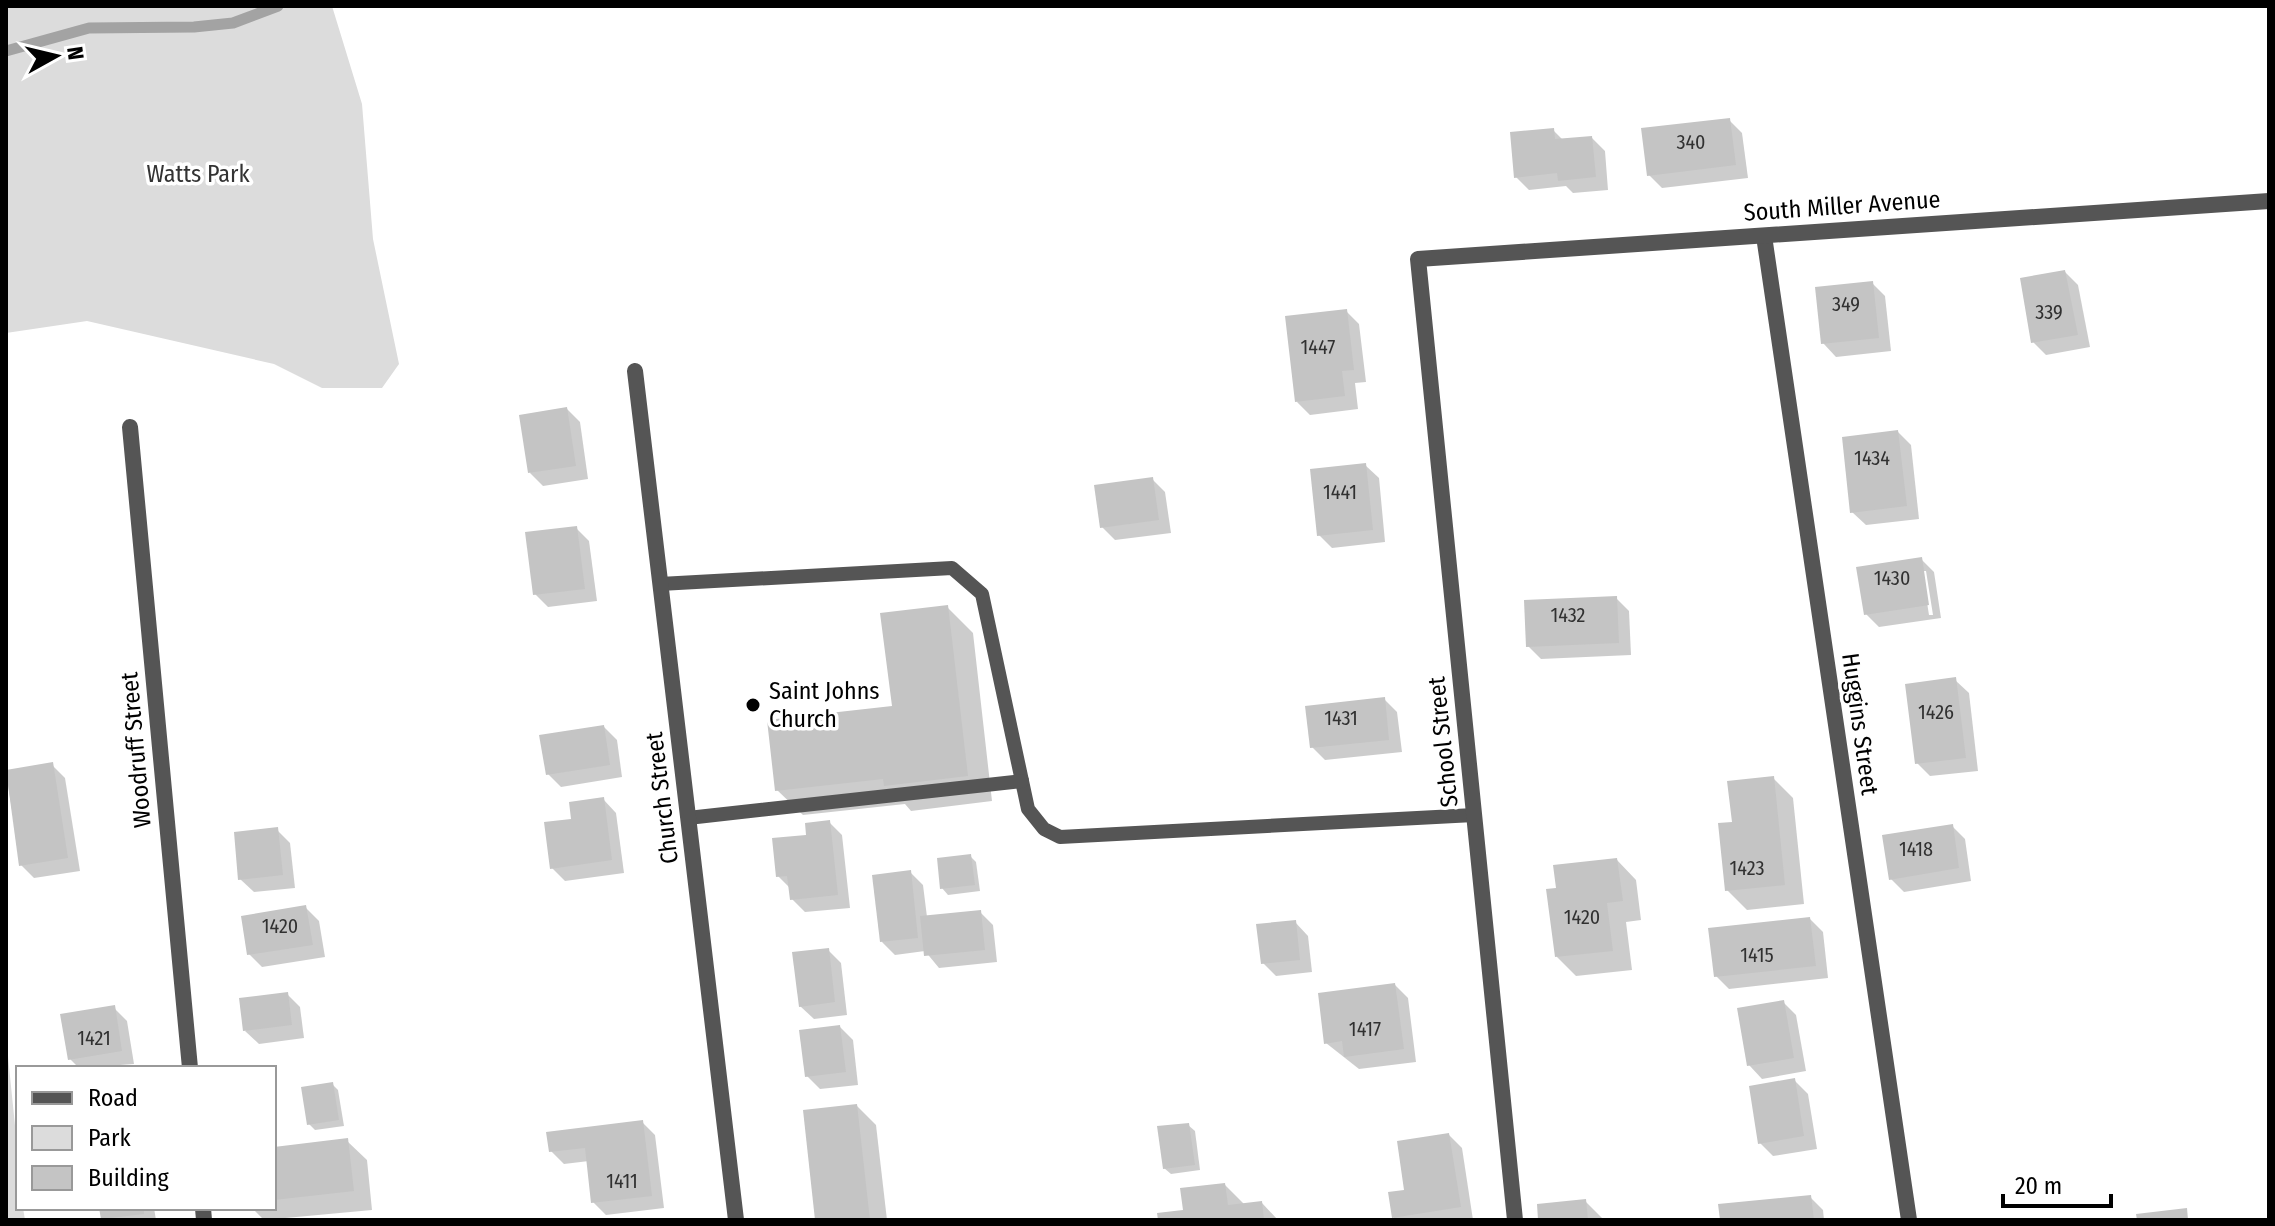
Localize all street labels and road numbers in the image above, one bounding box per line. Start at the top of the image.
street label: South Miller Avenue [1743,185,1941,227]
street label: Huggins Street [1836,651,1884,797]
street label: Woodruff Street [115,671,157,829]
street label: School Street [1422,675,1464,809]
street label: Church Street [640,730,684,865]

